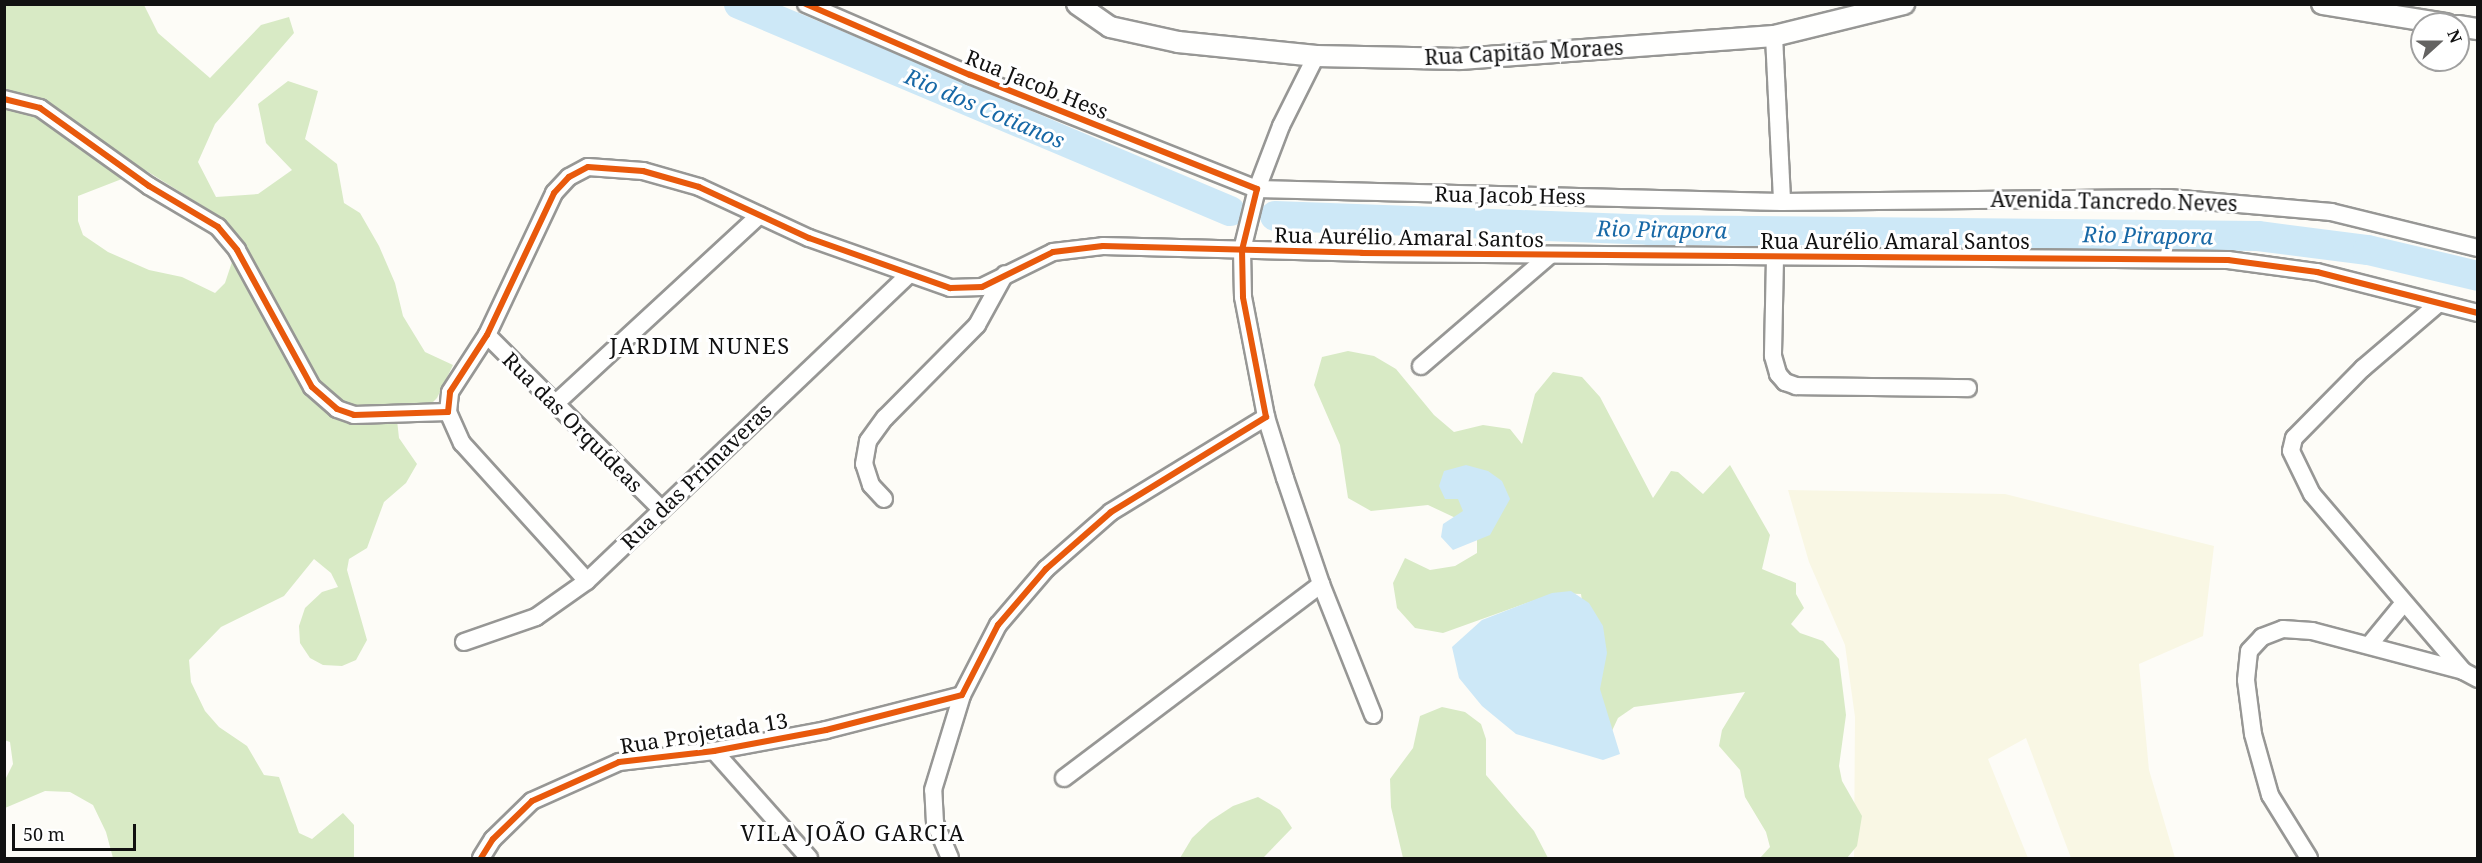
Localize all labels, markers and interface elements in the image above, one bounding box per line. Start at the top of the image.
north arrow [2410,12,2470,72]
text: N [2442,26,2467,46]
street label: Rua Capitão Moraes [1424,34,1624,70]
street label: Rua Jacob Hess [962,44,1112,124]
water label: Rio dos Cotianos [901,62,1069,154]
street label: Rua Jacob Hess [1434,181,1586,209]
street label: Avenida Tancredo Neves [1990,186,2238,216]
water label: Rio Pirapora [1597,215,1727,243]
water label: Rio Pirapora [2083,221,2213,249]
street label: Rua Aurélio Amaral Santos [1274,222,1544,252]
street label: Rua Aurélio Amaral Santos [1760,228,2030,254]
district label: JARDIM NUNES [609,333,791,359]
street label: Rua das Orquídeas [498,347,648,497]
street label: Rua das Primaveras [616,398,776,554]
street label: Rua Projetada 13 [618,707,790,759]
scale bar [15,812,140,850]
district label: VILA JOÃO GARCIA [740,820,966,846]
text: 50 m [23,822,65,846]

